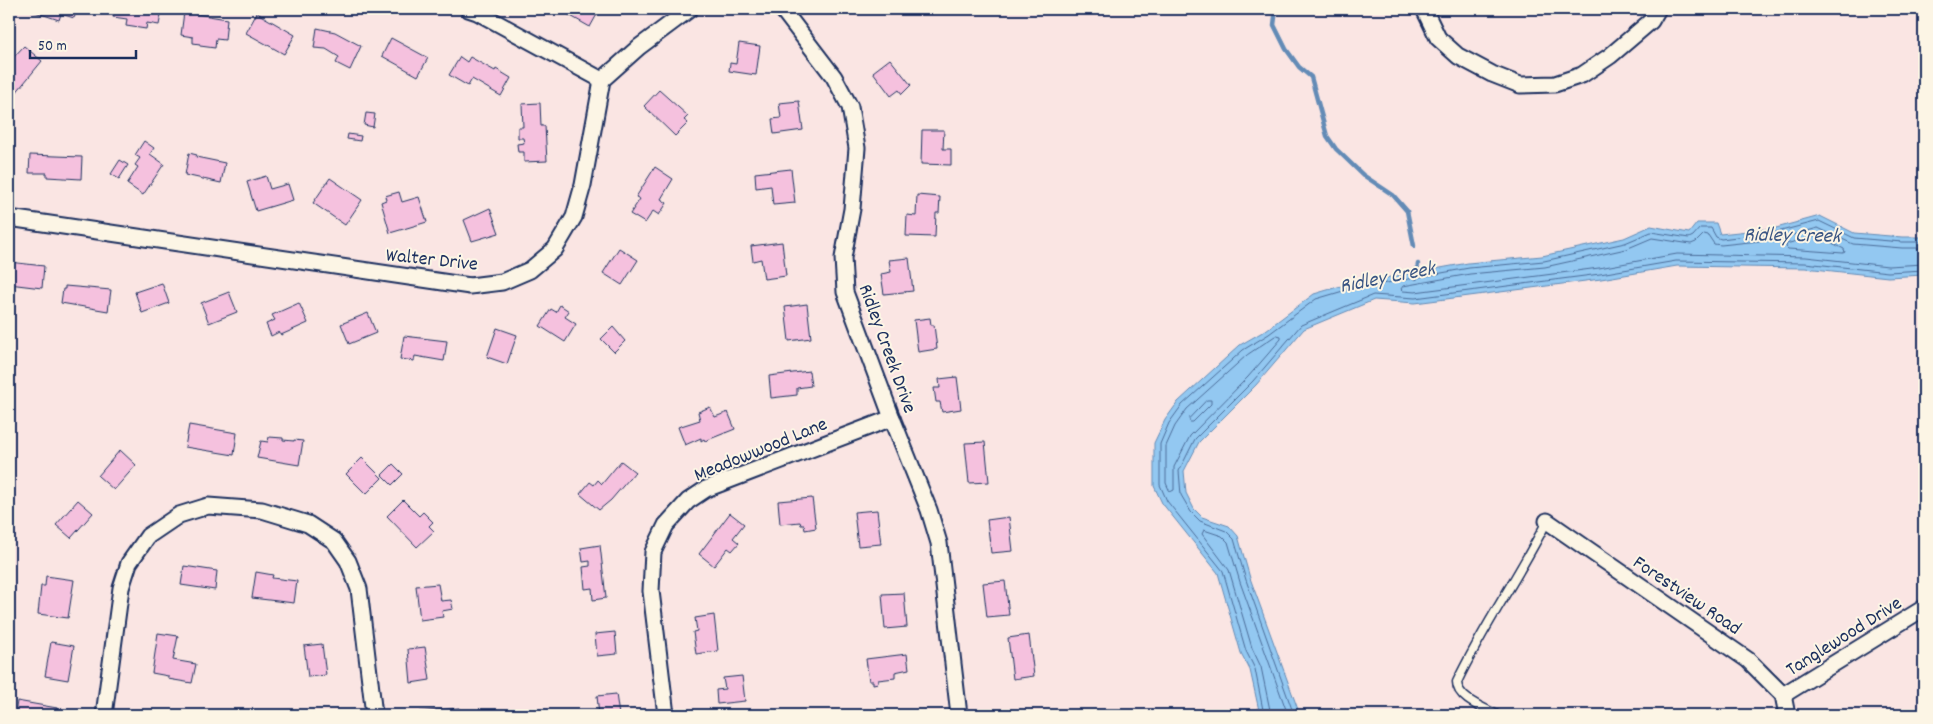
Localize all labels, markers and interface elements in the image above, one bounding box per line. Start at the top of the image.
scale bar [30,28,136,60]
text: 50 m [38,36,67,58]
water label: Ridley Creek [1743,221,1843,253]
street label: Walter Drive [384,242,479,280]
water label: Ridley Creek [1337,255,1440,303]
street label: Ridley Creek Drive [850,281,923,418]
street label: Meadowwood Lane [690,411,832,490]
street label: Forestview Road [1626,550,1746,643]
street label: Tanglewood Drive [1781,591,1908,684]

